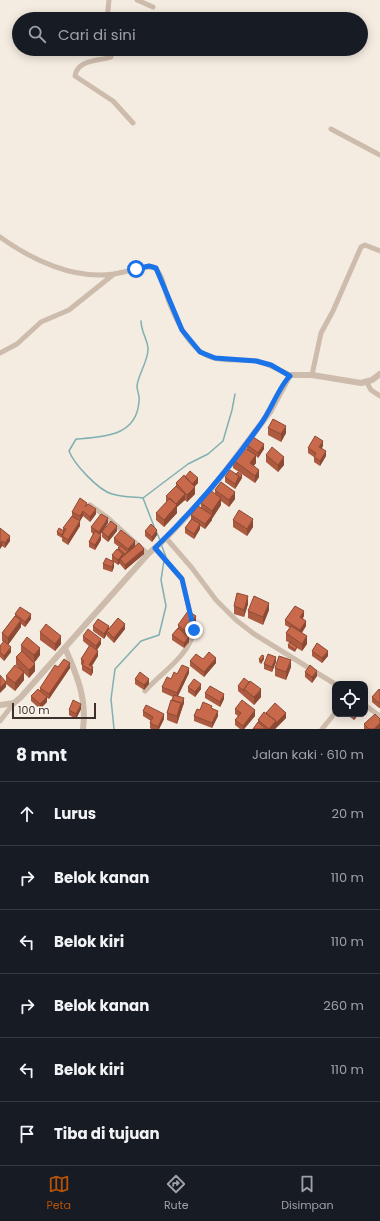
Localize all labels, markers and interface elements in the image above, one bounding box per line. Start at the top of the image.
search box [12,12,368,56]
icon: search [26,23,48,45]
text: Cari di sini [58,24,136,45]
route start [127,260,145,278]
route end [185,621,203,639]
map controls [332,681,368,717]
button: locate [332,681,368,717]
scale bar [12,701,96,720]
text: 100 m [18,702,50,718]
text: 8 mnt [16,743,67,767]
text: Jalan kaki · 610 m [252,745,364,764]
icon: ahead [16,803,38,825]
text: Lurus [54,803,96,824]
text: 20 m [331,804,364,823]
icon: right [16,867,38,889]
text: Belok kanan [54,867,149,888]
text: 110 m [331,868,364,887]
icon: left [16,931,38,953]
text: Belok kiri [54,931,124,952]
text: 110 m [331,932,364,951]
icon: right [16,995,38,1017]
text: Belok kanan [54,995,149,1016]
text: 260 m [323,996,364,1015]
icon: left [16,1059,38,1081]
text: Belok kiri [54,1059,124,1080]
text: 110 m [331,1060,364,1079]
icon: arrive [16,1123,38,1145]
text: Tiba di tujuan [54,1123,160,1144]
tab: Peta [46,1173,71,1214]
tab: Rute [164,1173,188,1214]
tab: Disimpan [281,1173,334,1214]

